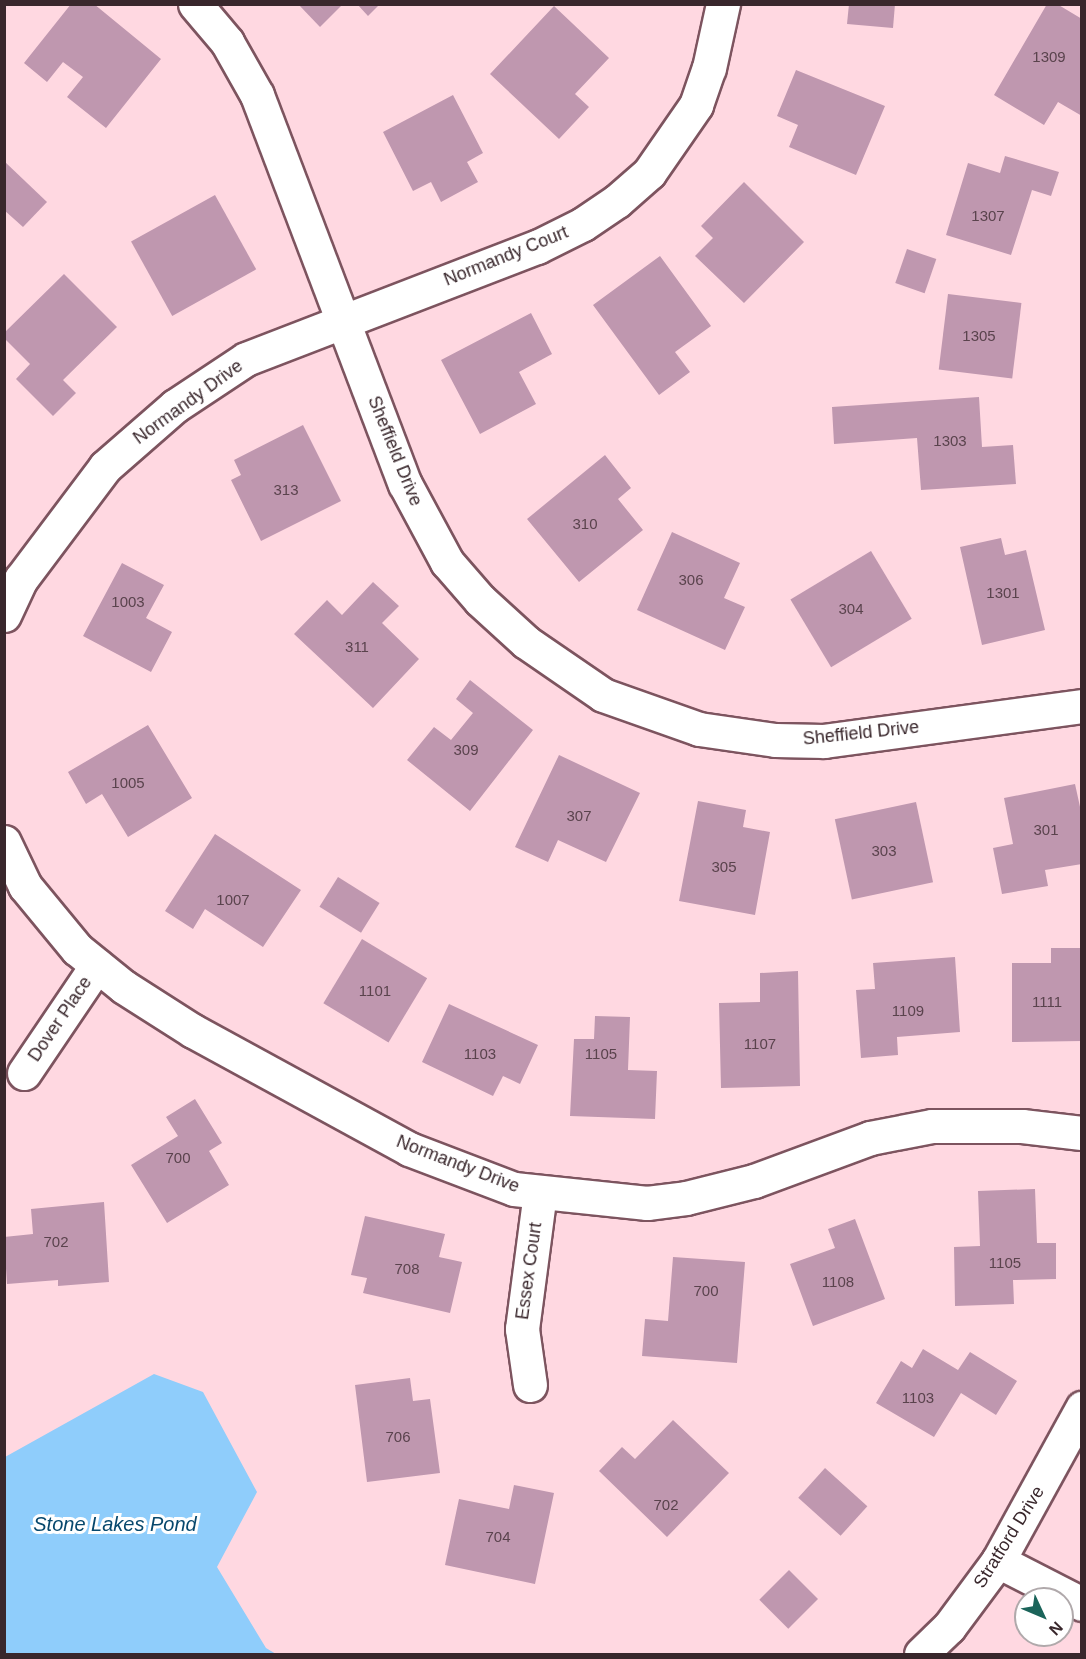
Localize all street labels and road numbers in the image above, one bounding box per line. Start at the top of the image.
street label: Normandy Court [441,221,571,291]
street label: Normandy Drive [129,355,247,449]
street label: Sheffield Drive [363,393,427,509]
street label: Sheffield Drive [802,716,920,750]
street label: Dover Place [24,972,96,1066]
street label: Normandy Drive [393,1131,523,1197]
street label: Essex Court [511,1221,547,1321]
street label: Stratford Drive [969,1482,1049,1592]

